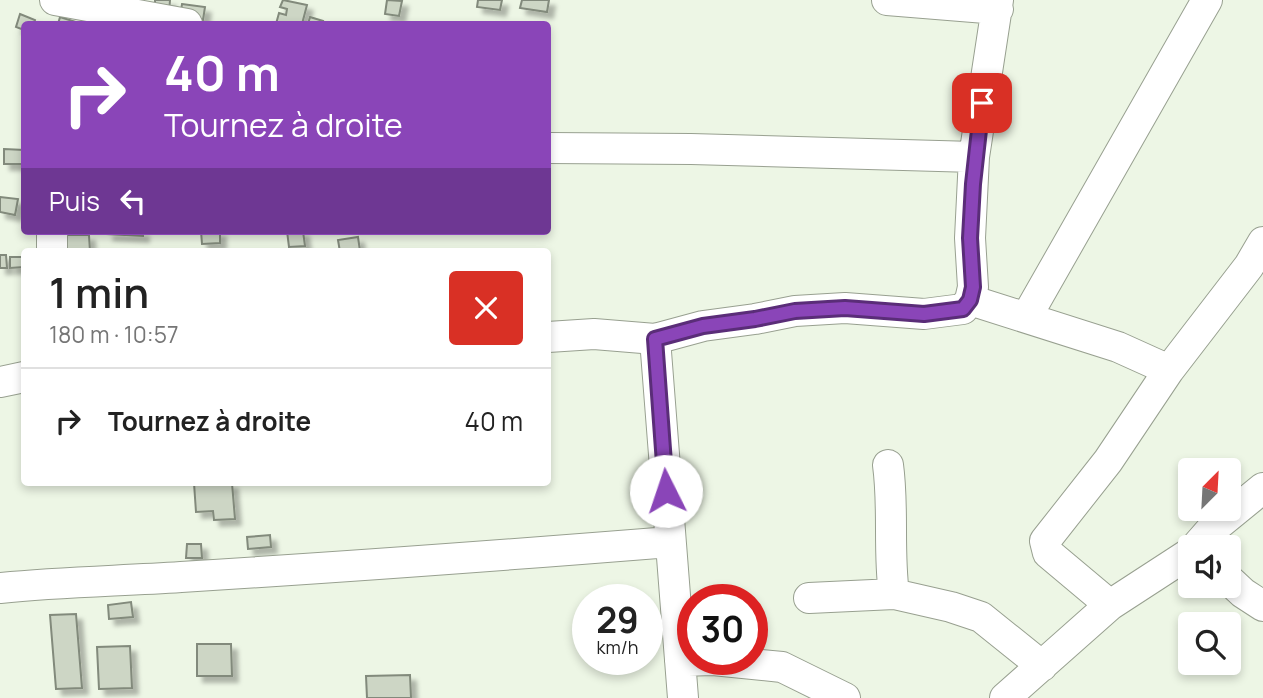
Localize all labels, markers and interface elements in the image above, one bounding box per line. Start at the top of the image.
text: 40 m [164,39,280,106]
icon: right [49,49,140,140]
pin [952,73,1012,133]
icon: arrive [963,84,1001,122]
text: Tournez à droite [164,103,403,147]
icon: left [114,182,152,220]
text: Puis [49,183,100,219]
text: 1 min [49,263,149,321]
button: close [449,271,523,345]
text: 180 m · 10:57 [49,318,179,350]
icon: right [49,402,87,440]
text: Tournez à droite [108,403,311,439]
text: 40 m [465,403,523,439]
position arrow [629,454,703,528]
north arrow [1178,458,1241,522]
map controls [1178,458,1241,675]
button: sound [1178,535,1241,598]
speed limit sign: 30 [677,584,768,675]
text: 29 [596,596,639,644]
button: search [1178,612,1241,675]
text: km/h [597,635,638,659]

